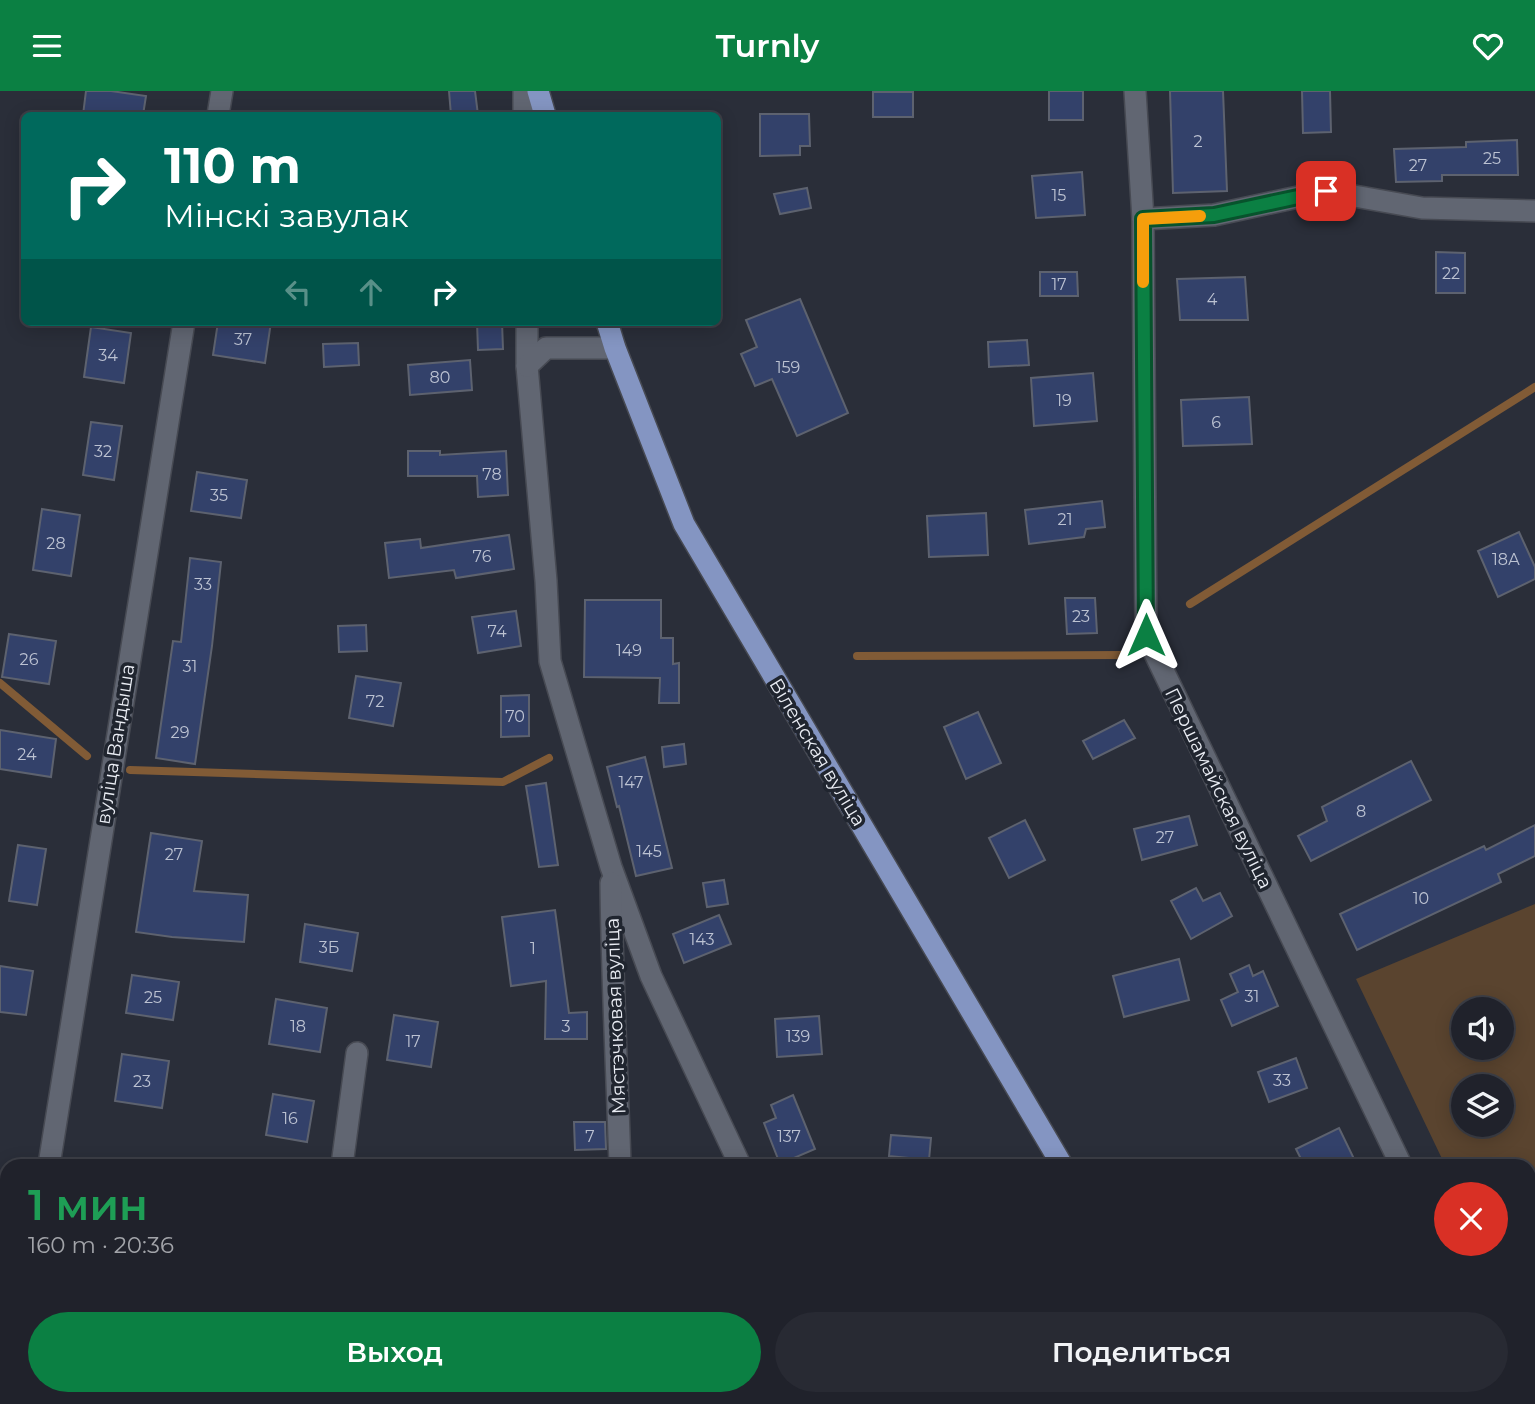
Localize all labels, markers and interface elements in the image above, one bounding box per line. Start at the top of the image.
text: Turnly [716,26,819,65]
icon: menu [28,27,66,65]
icon: heart [1469,27,1507,65]
house number: 2 [1193,132,1203,151]
text: 110 m [164,136,301,195]
icon: right [49,140,140,231]
house number: 25 [1483,149,1501,168]
house number: 27 [1409,156,1427,175]
pin [1296,161,1356,221]
icon: arrive [1307,172,1345,210]
house number: 15 [1052,186,1066,205]
text: Мінскі завулак [164,196,409,235]
house number: 22 [1442,264,1460,283]
icon: left [279,273,317,311]
icon: ahead [352,273,390,311]
icon: right [425,273,463,311]
house number: 17 [1051,275,1067,294]
house number: 4 [1207,290,1218,309]
house number: 37 [234,330,252,349]
house number: 34 [98,346,118,365]
house number: 159 [776,358,800,377]
house number: 80 [430,368,450,387]
house number: 19 [1056,391,1072,410]
house number: 6 [1211,413,1221,432]
house number: 32 [94,442,112,461]
house number: 78 [482,465,502,484]
house number: 35 [210,486,228,505]
house number: 21 [1058,510,1072,529]
house number: 28 [46,534,66,553]
house number: 76 [473,547,492,566]
house number: 18А [1492,550,1520,569]
house number: 33 [194,575,212,594]
position arrow [1109,598,1183,672]
house number: 23 [1072,607,1090,626]
house number: 74 [488,622,507,641]
house number: 149 [616,641,642,660]
house number: 26 [20,650,39,669]
house number: 31 [183,657,197,676]
street label: вуліца Вандыша [91,662,140,826]
street label: Віленская вуліца [764,674,871,830]
street label: Першамайская вуліца [1160,684,1277,892]
house number: 72 [366,692,384,711]
house number: 70 [505,707,525,726]
house number: 29 [171,723,189,742]
house number: 24 [17,745,37,764]
house number: 147 [619,773,643,792]
house number: 8 [1356,802,1366,821]
house number: 27 [1156,828,1174,847]
house number: 145 [636,842,662,861]
house number: 27 [165,845,183,864]
house number: 10 [1413,889,1429,908]
street label: Мястэчковая вуліца [601,917,630,1115]
house number: 143 [689,930,715,949]
house number: 3Б [319,938,339,957]
house number: 1 [530,939,536,958]
house number: 31 [1245,987,1259,1006]
house number: 25 [144,988,162,1007]
map controls [1451,997,1514,1137]
button: sound [1451,997,1514,1060]
house number: 18 [290,1017,306,1036]
house number: 3 [561,1017,571,1036]
house number: 139 [786,1027,810,1046]
house number: 17 [405,1032,421,1051]
house number: 33 [1273,1071,1291,1090]
house number: 23 [133,1072,151,1091]
button: layers [1451,1074,1514,1137]
house number: 16 [282,1109,298,1128]
house number: 7 [585,1127,595,1146]
house number: 137 [777,1127,801,1146]
text: 1 мин [28,1179,148,1231]
button: close [1434,1182,1508,1256]
text: 160 m · 20:36 [28,1231,174,1259]
button: Выход [28,1312,761,1392]
button: Поделиться [775,1312,1508,1392]

